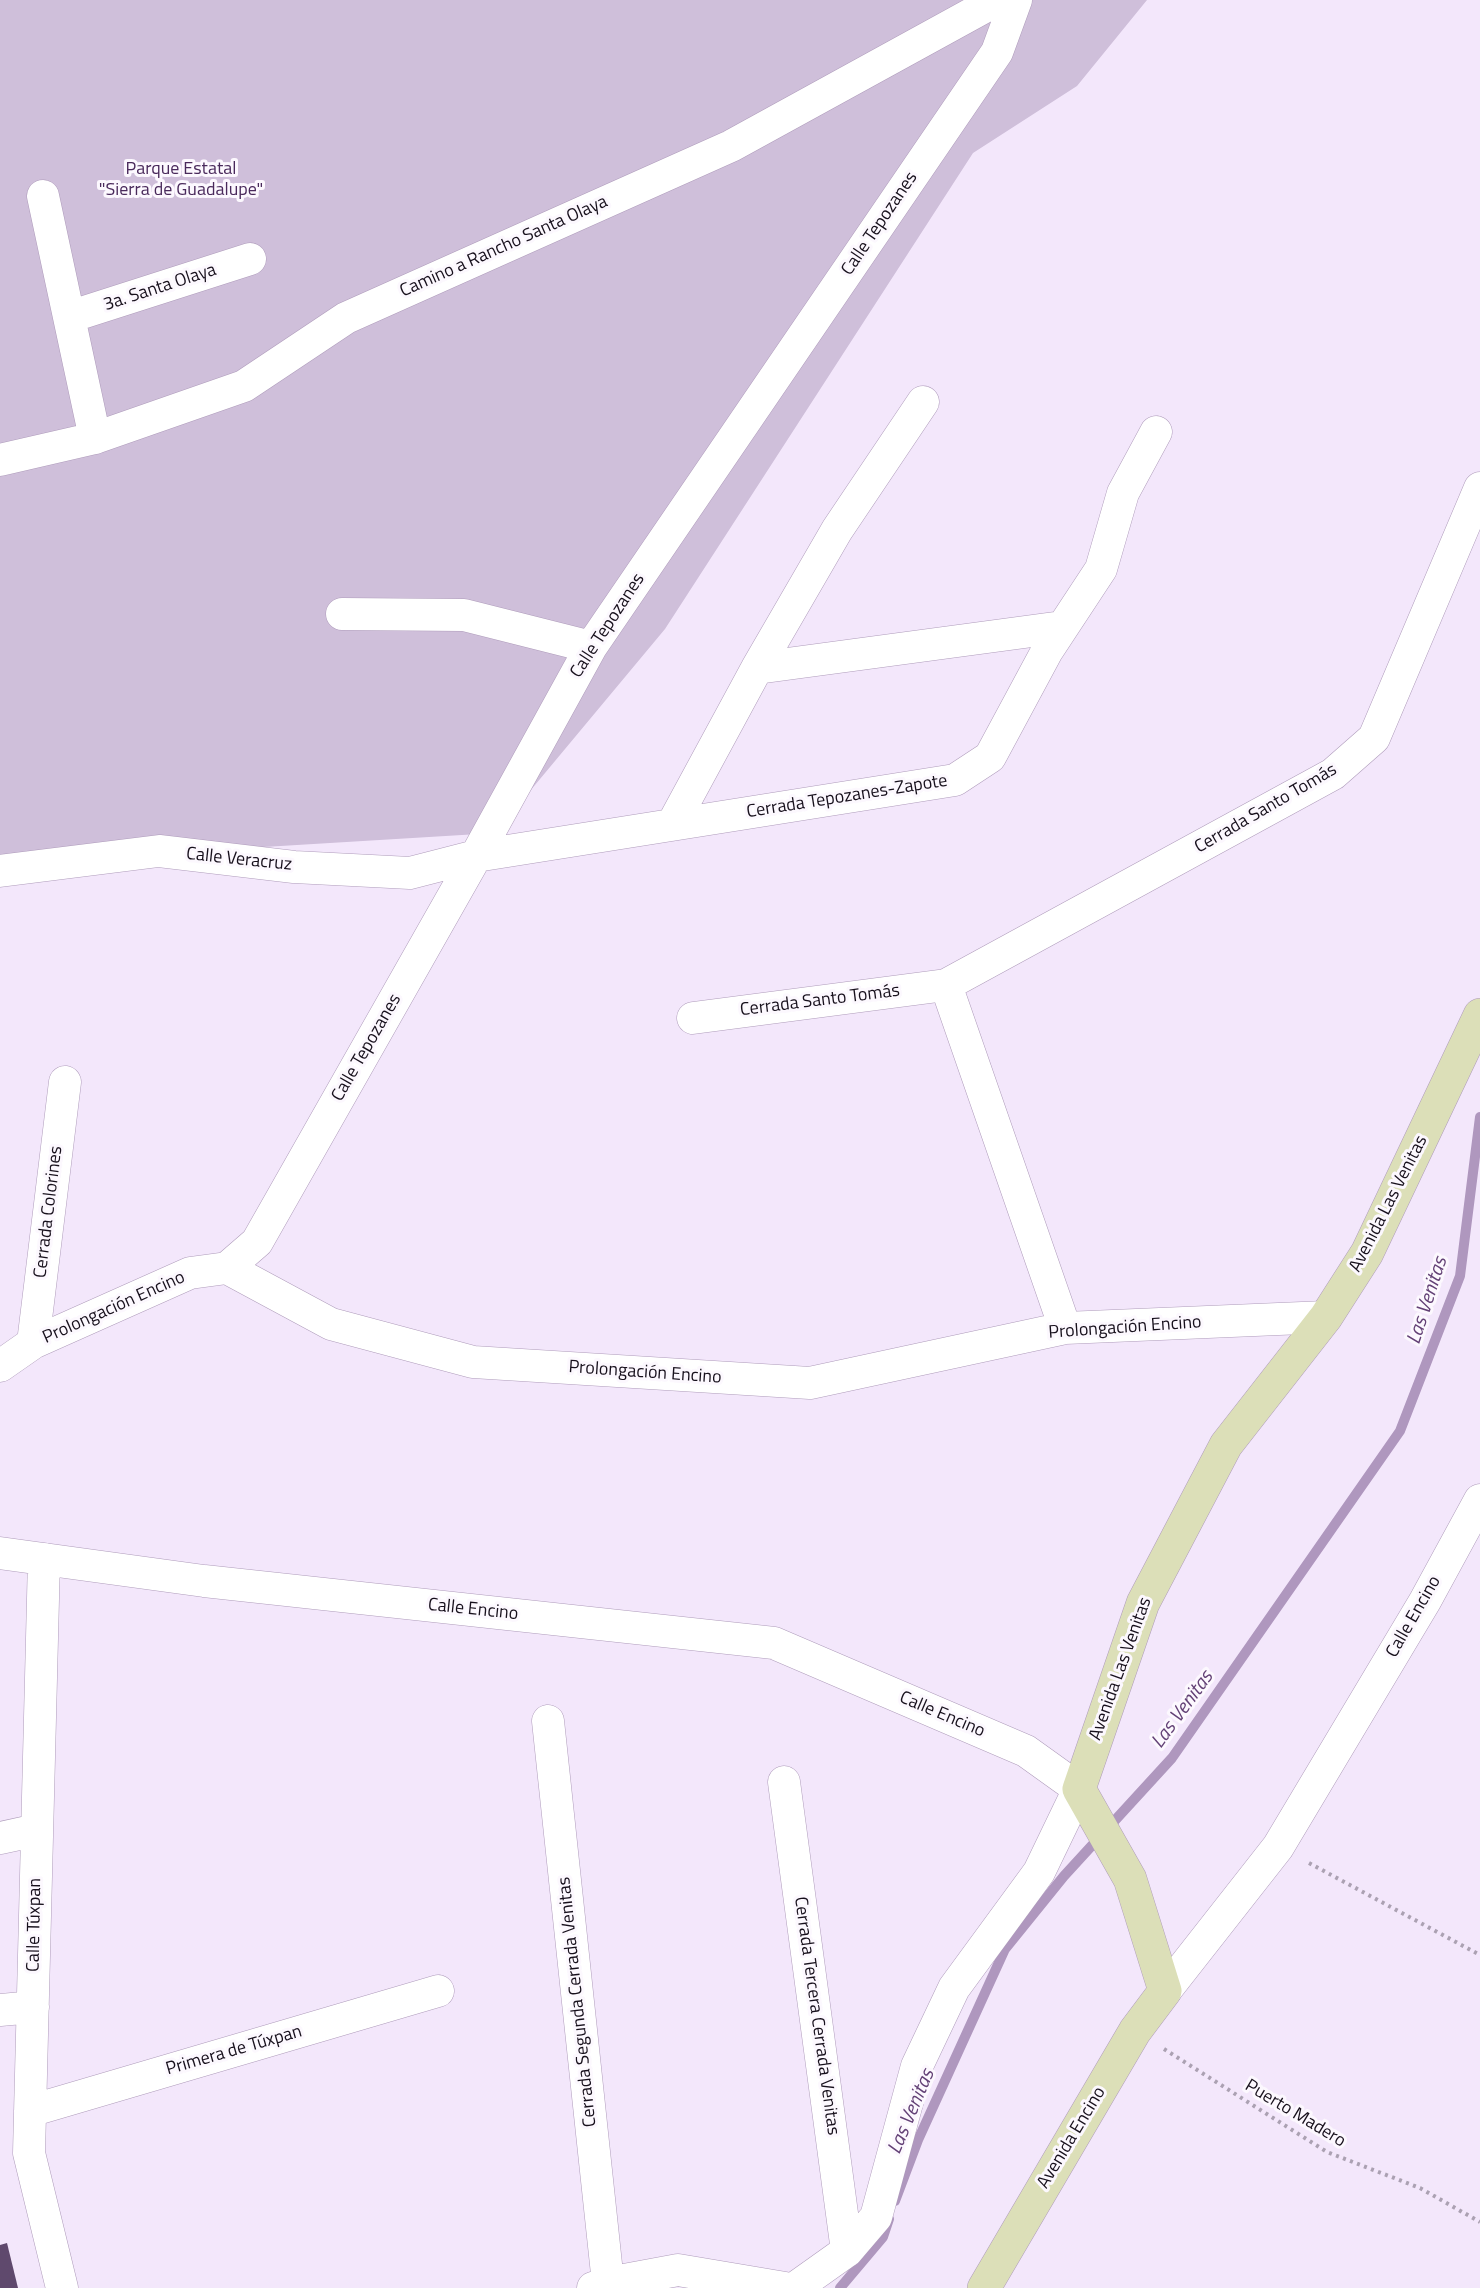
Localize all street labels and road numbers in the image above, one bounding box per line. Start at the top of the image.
street label: Calle Tepozanes [837,168,923,280]
street label: Camino a Rancho Santa Olaya [397,191,611,303]
street label: 3a. Santa Olaya [101,260,219,316]
street label: Calle Tepozanes [566,570,650,682]
street label: Cerrada Santo Tomás [1191,759,1341,859]
street label: Cerrada Tepozanes-Zapote [745,770,949,824]
street label: Calle Veracruz [185,844,293,876]
street label: Cerrada Santo Tomás [739,980,901,1022]
street label: Calle Tepozanes [328,990,406,1106]
street label: Avenida Las Venitas [1345,1132,1433,1276]
street label: Cerrada Colorines [30,1145,68,1279]
street label: Prolongación Encino [40,1267,188,1349]
street label: Prolongación Encino [1048,1312,1202,1344]
street label: Prolongación Encino [568,1357,722,1389]
street label: Calle Encino [1382,1572,1446,1662]
street label: Calle Encino [427,1595,519,1625]
street label: Avenida Las Venitas [1085,1595,1157,1743]
street label: Calle Encino [896,1687,988,1743]
street label: Cerrada Segunda Cerrada Venitas [554,1876,602,2128]
street label: Calle Túxpan [23,1878,47,1972]
street label: Cerrada Tercera Cerrada Venitas [789,1895,843,2137]
street label: Primera de Túxpan [163,2021,305,2081]
street label: Puerto Madero [1241,2075,1349,2153]
street label: Avenida Encino [1033,2083,1111,2193]

